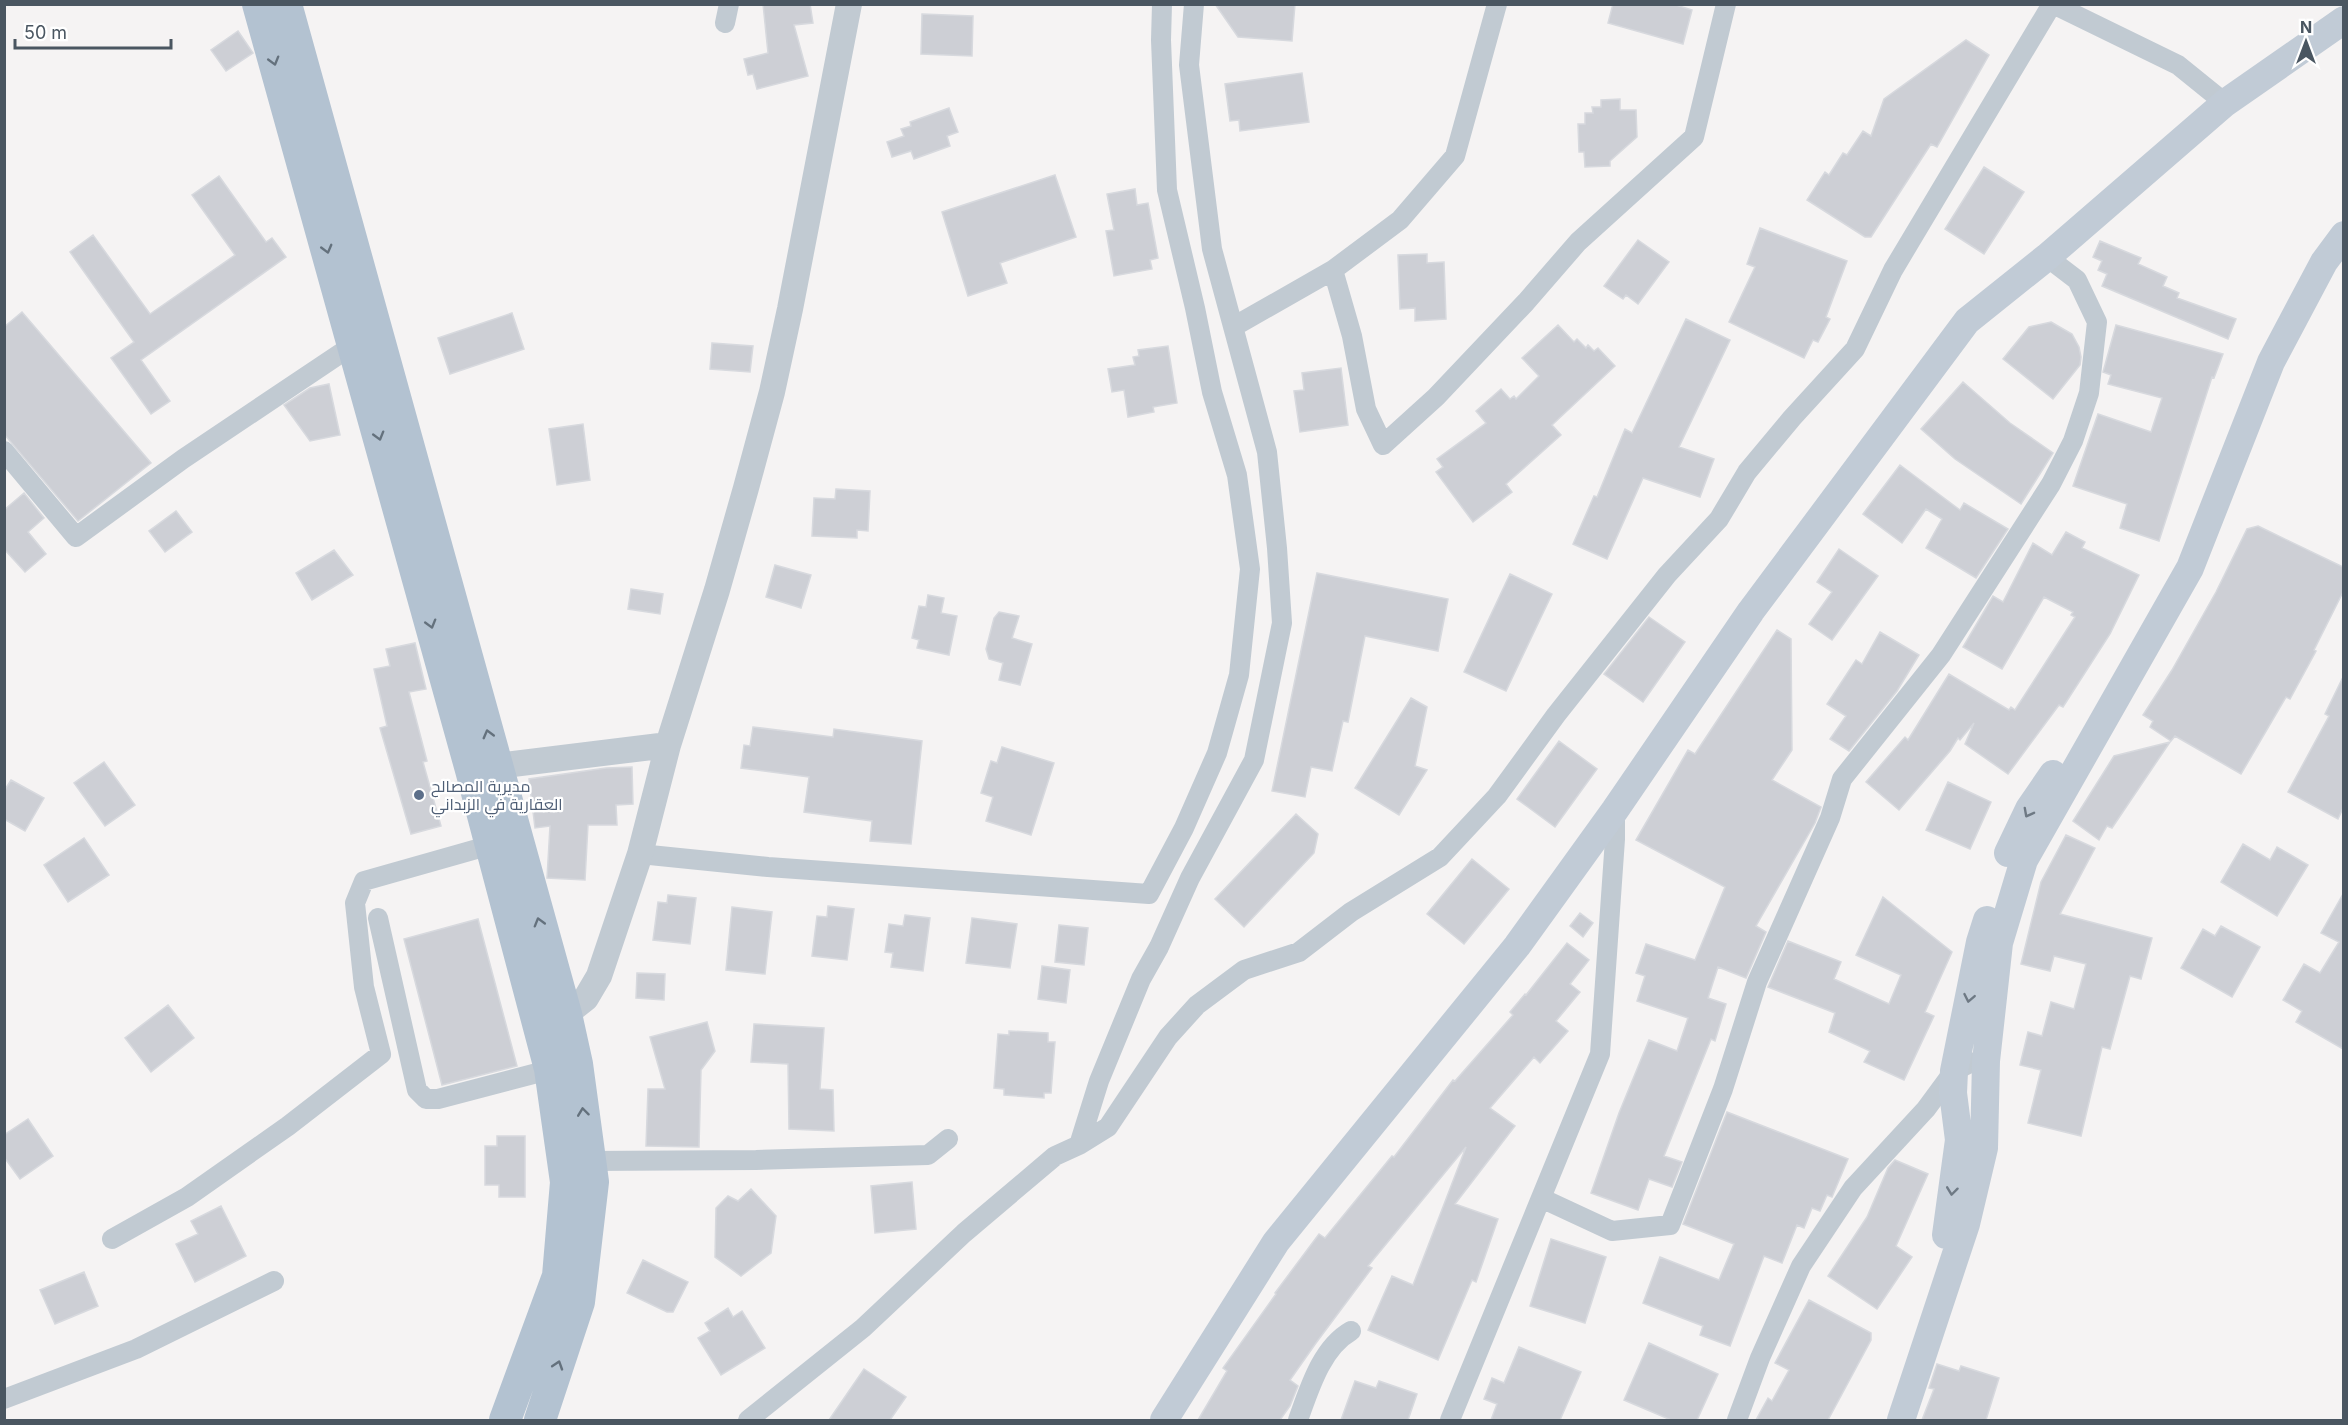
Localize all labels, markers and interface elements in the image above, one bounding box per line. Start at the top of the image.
scale bar [15,12,171,50]
north arrow [2276,12,2336,72]
text: N [2300,17,2312,37]
text: 50 m [24,22,67,43]
one-way arrow [267,55,279,66]
one-way arrow [320,243,332,253]
one-way arrow [372,431,384,441]
one-way arrow [424,618,436,629]
one-way arrow [483,729,495,740]
place label: مديرية المصالح العقارية في الزبداني [431,776,563,818]
marker: مديرية المصالح العقارية في الزبداني [412,788,426,802]
one-way arrow [2024,807,2035,818]
one-way arrow [534,917,546,928]
one-way arrow [1963,993,1976,1003]
one-way arrow [578,1107,590,1116]
one-way arrow [1947,1187,1959,1196]
one-way arrow [551,1360,564,1371]

